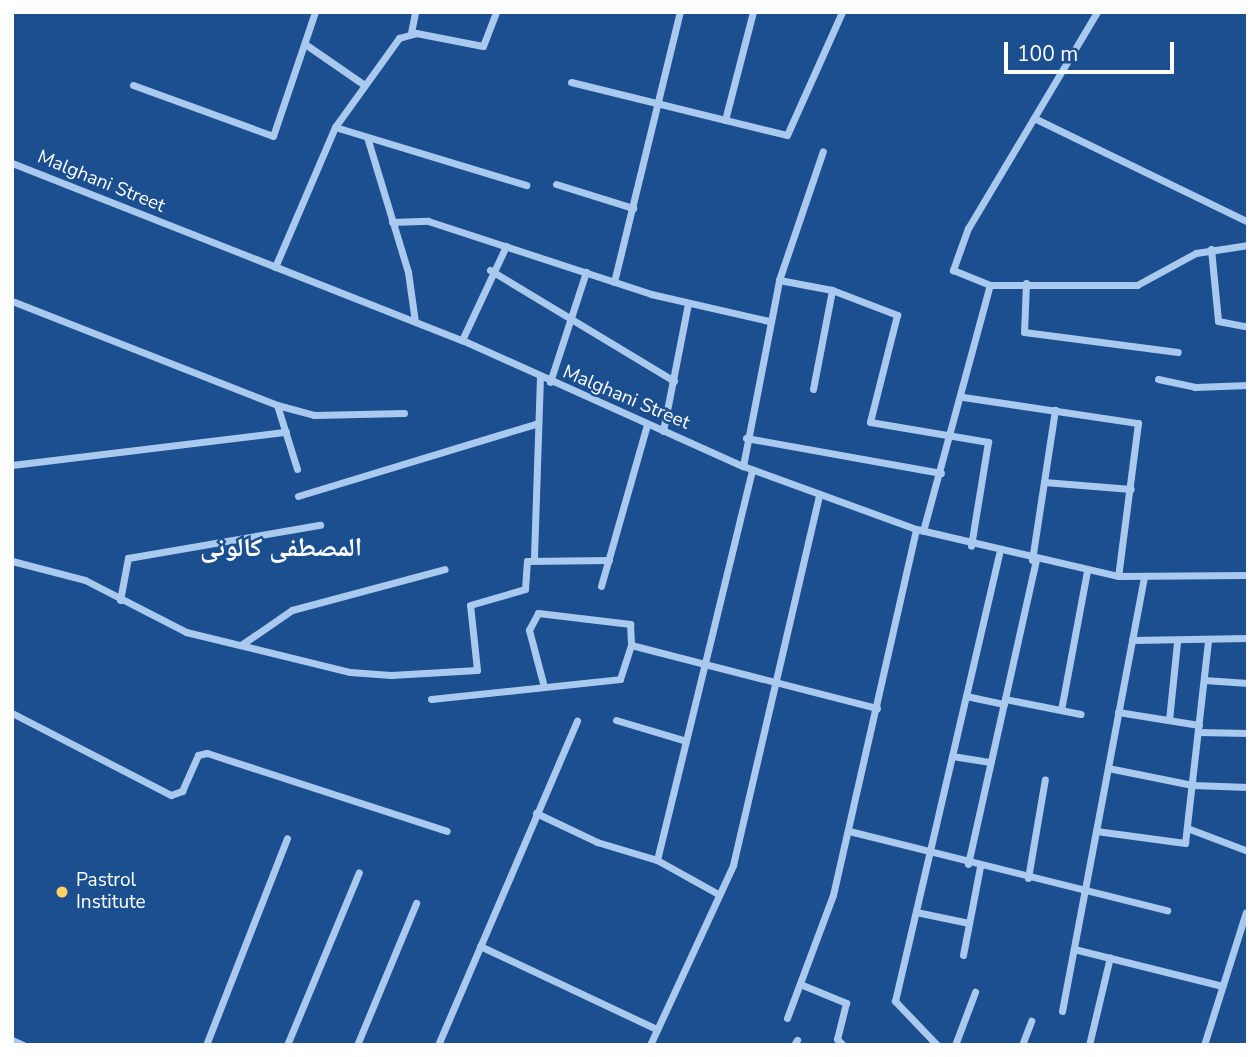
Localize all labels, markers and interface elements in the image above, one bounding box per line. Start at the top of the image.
scale bar [1008,28,1178,72]
text: 100 m [1017,40,1078,68]
street label: Malghani Street [34,146,168,218]
street label: Malghani Street [559,361,693,435]
district label: المصطفی کالونی [200,532,362,564]
place label: Pastrol Institute [76,870,146,914]
marker: Pastrol Institute [54,884,70,900]

